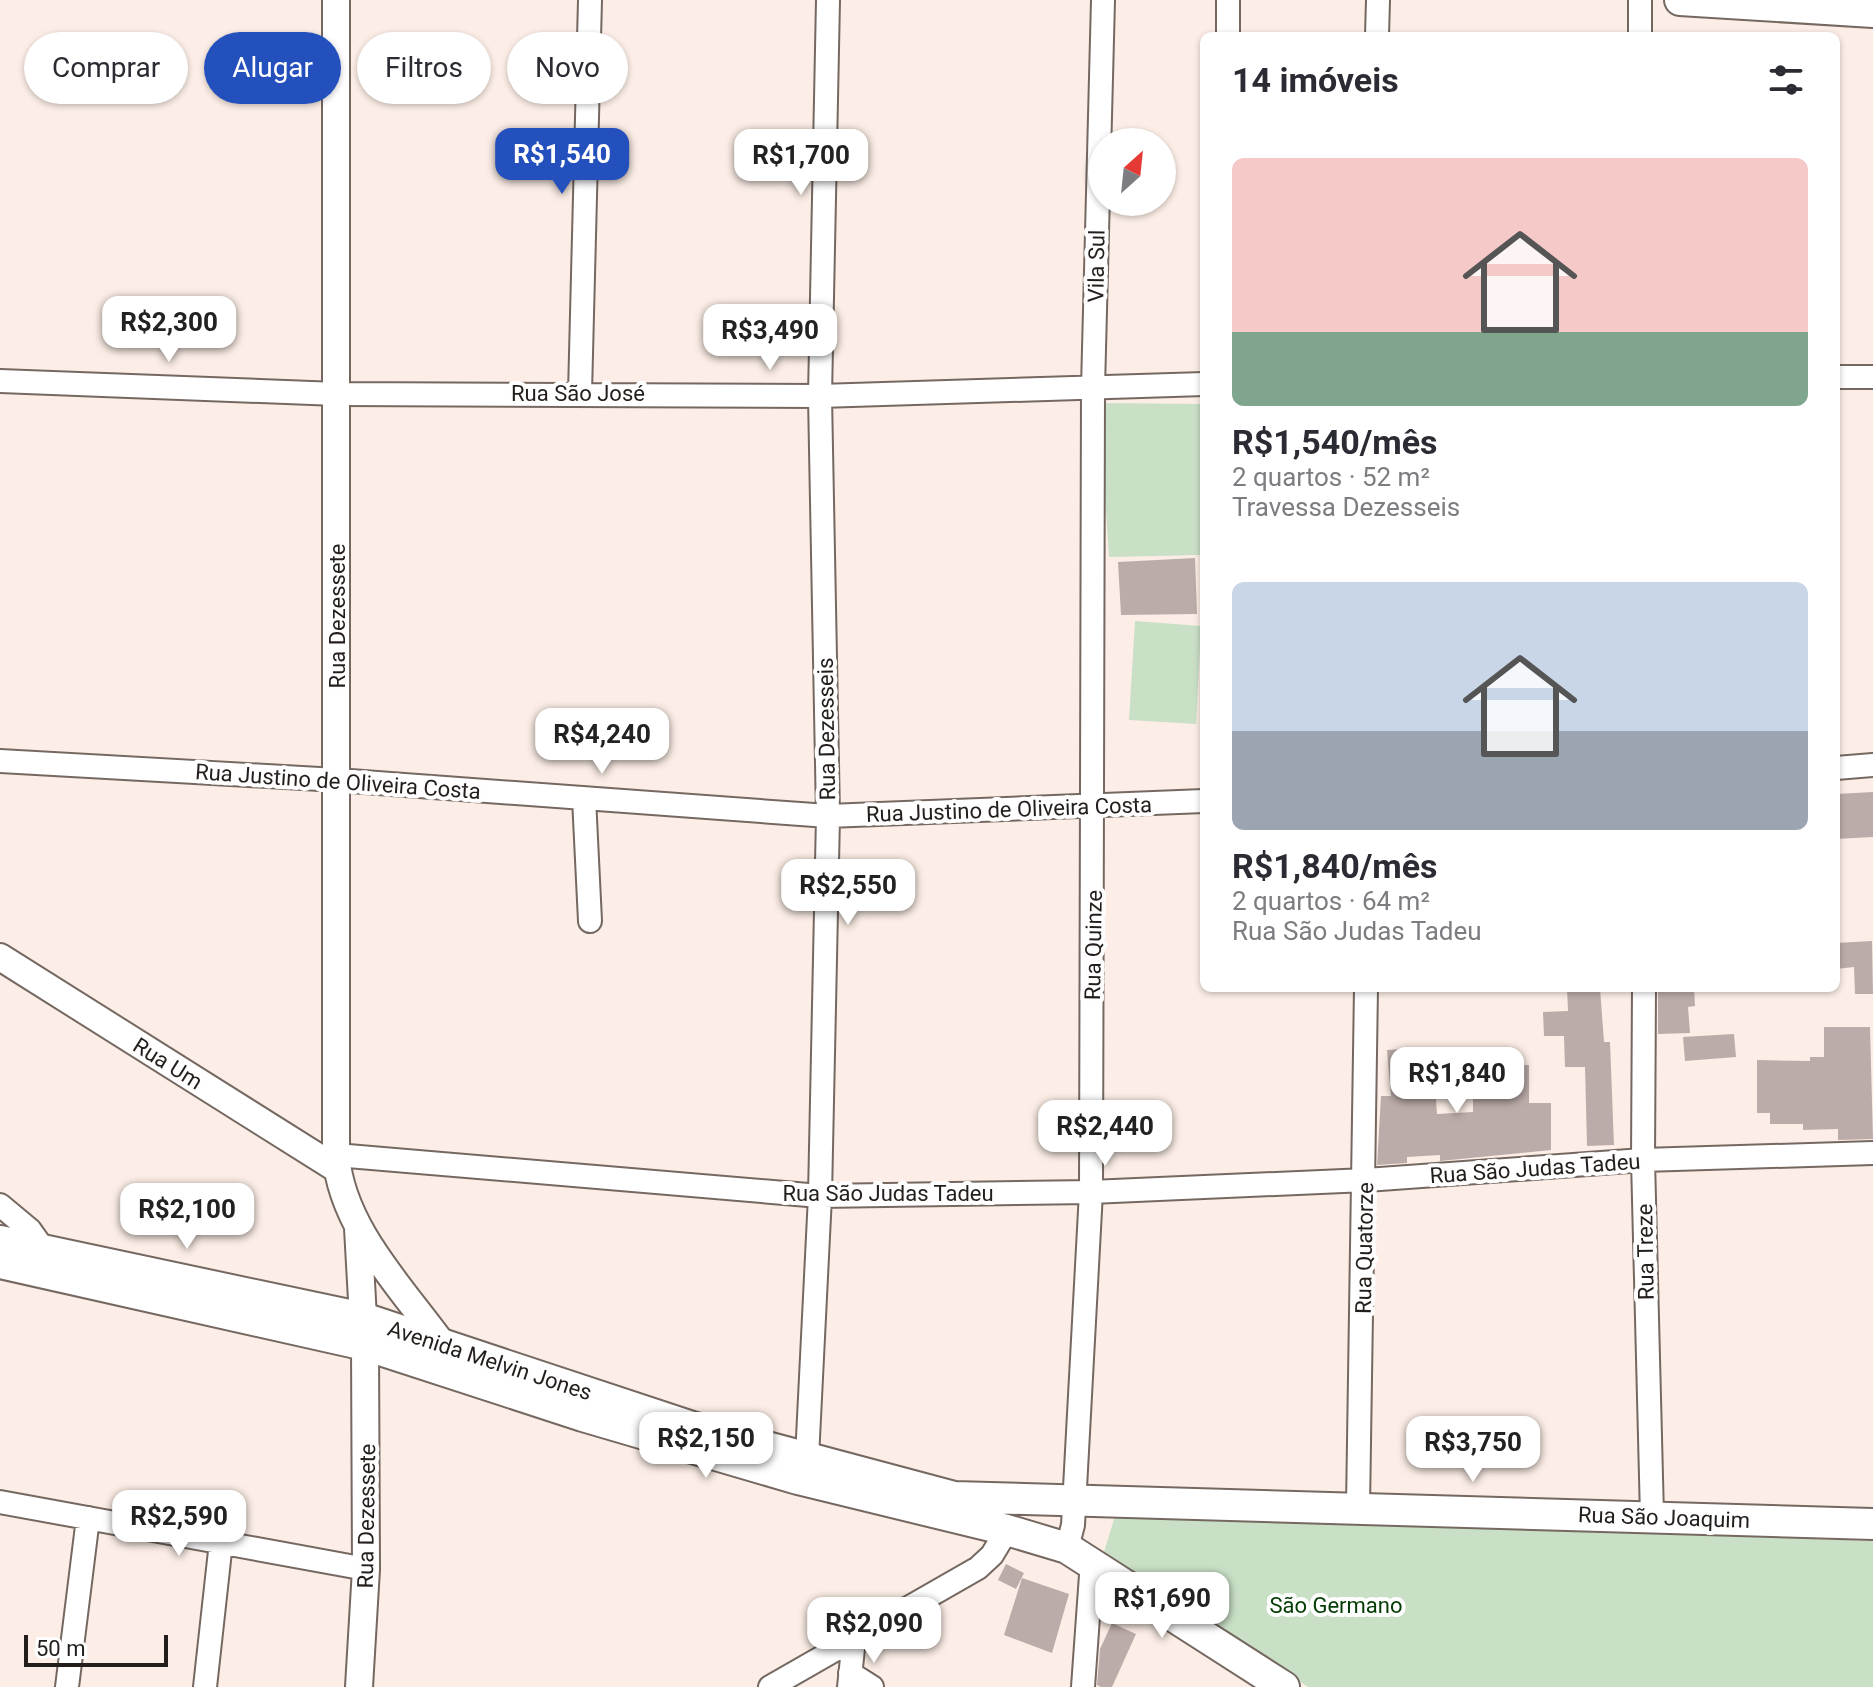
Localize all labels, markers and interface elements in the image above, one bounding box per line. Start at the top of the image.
chip: Comprar [24,32,188,104]
chip: Alugar [204,32,341,104]
chip: Filtros [357,32,491,104]
chip: Novo [507,32,628,104]
icon: filters [1764,58,1808,102]
text: 14 imóveis [1232,60,1399,100]
pin: R$1,540 [488,128,636,196]
north arrow [1088,128,1176,216]
map controls [1088,128,1176,216]
pin: R$1,700 [727,129,875,197]
text: R$1,540 [513,139,611,169]
text: R$1,700 [752,140,850,170]
icon: home [1448,210,1592,354]
street label: Vila Sul [1083,229,1110,303]
pin: R$2,300 [95,296,243,364]
pin: R$3,490 [696,304,844,372]
text: R$2,300 [120,307,218,337]
text: R$3,490 [721,315,819,345]
street label: Rua São José [511,381,645,406]
text: R$1,540/mês [1232,422,1438,462]
text: 2 quartos · 52 m² [1232,462,1430,492]
text: Travessa Dezesseis [1232,492,1460,522]
street label: Rua Dezessete [325,544,350,688]
icon: home [1448,634,1592,778]
street label: Rua Dezesseis [813,657,840,801]
pin: R$4,240 [528,708,676,776]
text: R$4,240 [553,719,651,749]
street label: Rua Justino de Oliveira Costa [194,759,482,804]
street label: Rua Justino de Oliveira Costa [866,792,1152,827]
text: R$1,840/mês [1232,846,1438,886]
pin: R$2,550 [774,859,922,927]
text: R$2,550 [799,870,897,900]
text: 2 quartos · 64 m² [1232,886,1430,916]
street label: Rua Quinze [1080,890,1107,1000]
text: Rua São Judas Tadeu [1232,916,1482,946]
street label: Rua Um [129,1033,207,1094]
pin: R$1,840 [1383,1047,1531,1115]
text: R$1,840 [1408,1058,1506,1088]
pin: R$2,440 [1031,1100,1179,1168]
text: R$2,440 [1056,1111,1154,1141]
street label: Rua São Judas Tadeu [1429,1149,1641,1188]
street label: Rua São Judas Tadeu [782,1181,994,1206]
street label: Rua Quatorze [1351,1182,1378,1314]
pin: R$2,100 [113,1183,261,1251]
text: R$2,100 [138,1194,236,1224]
street label: Rua Treze [1632,1204,1659,1300]
street label: Avenida Melvin Jones [385,1316,595,1405]
pin: R$2,150 [632,1412,780,1480]
pin: R$3,750 [1399,1416,1547,1484]
text: R$2,150 [657,1423,755,1453]
text: R$3,750 [1424,1427,1522,1457]
street label: Rua Dezessete [353,1443,380,1589]
pin: R$2,590 [105,1490,253,1558]
text: R$2,590 [130,1501,228,1531]
street label: Rua São Joaquim [1578,1502,1750,1533]
pin: R$1,690 [1088,1572,1236,1640]
text: R$1,690 [1113,1583,1211,1613]
park label: São Germano [1269,1593,1403,1618]
pin: R$2,090 [800,1597,948,1665]
text: R$2,090 [825,1608,923,1638]
scale bar [24,1631,168,1667]
text: 50 m [36,1636,85,1661]

